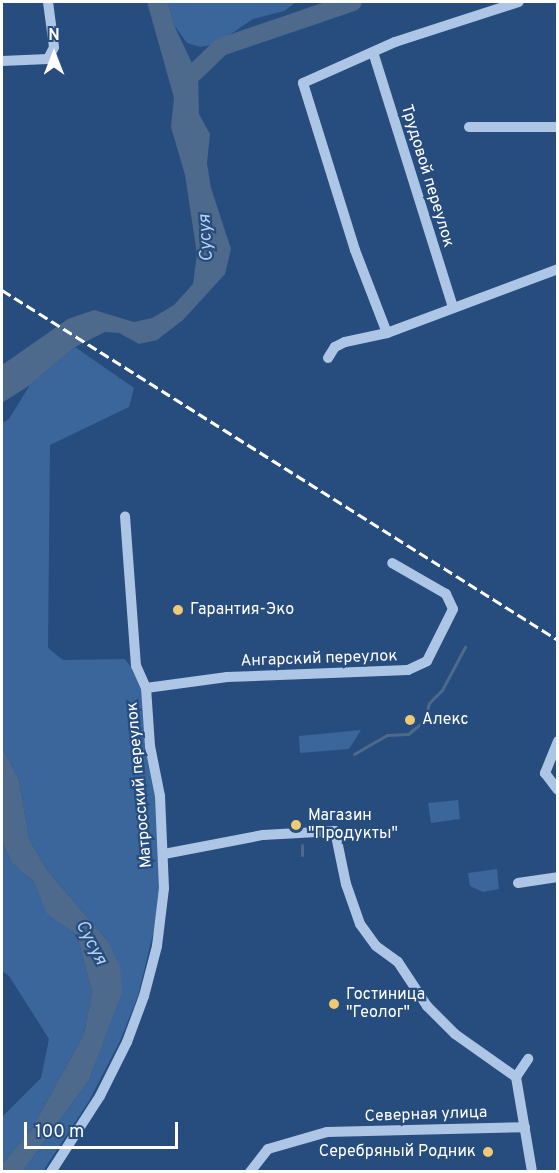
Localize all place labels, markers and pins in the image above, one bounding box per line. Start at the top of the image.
place label: Гарантия-Эко [190,600,294,620]
marker: Гарантия-Эко [171,603,185,617]
place label: Алекс [422,710,468,730]
marker: Алекс [403,713,417,727]
place label: Магазин "Продукты" [308,806,398,844]
marker: Магазин "Продукты" [289,818,303,832]
place label: Гостиница "Геолог" [346,985,425,1023]
marker: Гостиница "Геолог" [327,997,341,1011]
place label: Серебряный Родник [319,1142,476,1162]
marker: Серебряный Родник [481,1145,495,1159]

